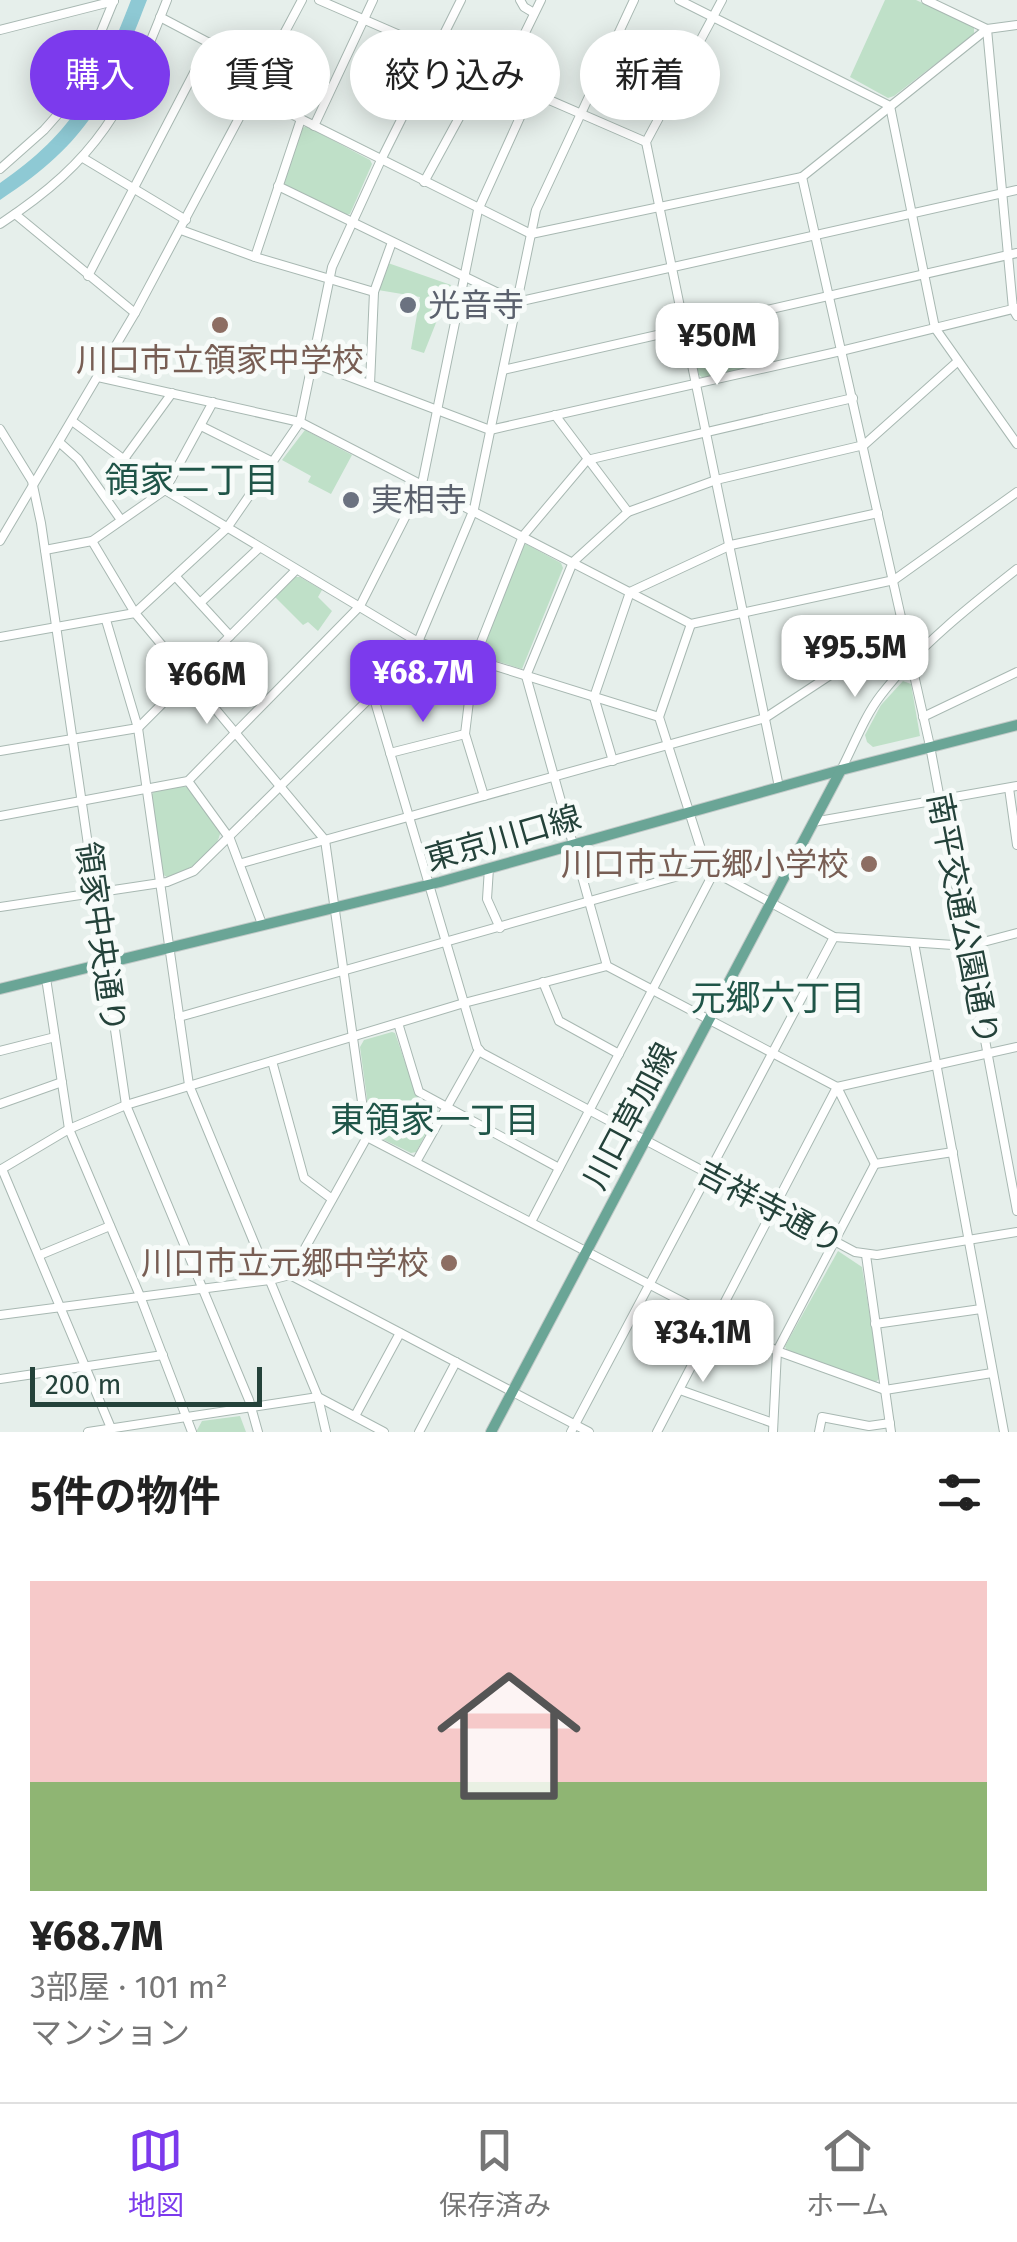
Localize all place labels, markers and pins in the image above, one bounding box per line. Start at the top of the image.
place label: 光音寺 [428,286,524,324]
marker: 光音寺 [397,294,419,316]
pin: ¥50M [658,303,776,388]
marker: 川口市立領家中学校 [209,314,231,336]
place label: 川口市立領家中学校 [76,341,364,379]
place label: 実相寺 [371,481,467,519]
marker: 実相寺 [340,489,362,511]
pin: ¥95.5M [774,615,936,700]
pin: ¥68.7M [342,640,504,725]
pin: ¥66M [148,642,266,727]
place label: 川口市立元郷小学校 [561,845,849,883]
marker: 川口市立元郷小学校 [858,853,880,875]
place label: 川口市立元郷中学校 [141,1244,429,1282]
marker: 川口市立元郷中学校 [438,1252,460,1274]
pin: ¥34.1M [622,1300,784,1385]

